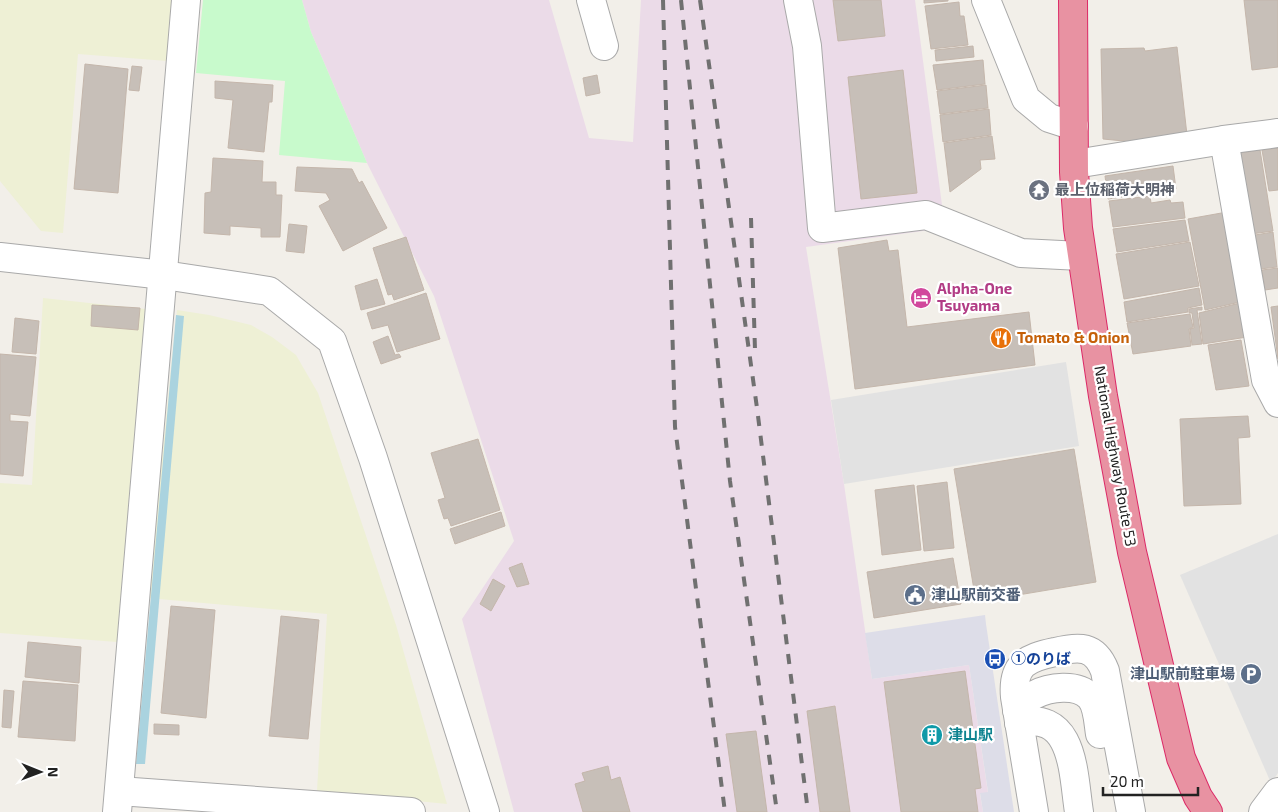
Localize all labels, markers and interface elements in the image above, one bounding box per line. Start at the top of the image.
temple icon: 最上位稲荷大明神 [1027,178,1051,202]
place label: 最上位稲荷大明神 [1055,180,1175,198]
place label: Alpha-One Tsuyama [937,279,1012,315]
hotel icon: Alpha-One Tsuyama [909,286,933,310]
restaurant icon: Tomato & Onion [989,326,1013,350]
place label: Tomato & Onion [1017,328,1129,346]
street label: National Highway Route 53 [1091,364,1141,548]
public building icon: 津山駅前交番 [903,583,927,607]
place label: 津山駅前交番 [931,585,1021,603]
bus stop icon: ①のりば [983,647,1007,671]
place label: ①のりば [1011,649,1071,667]
parking icon: 津山駅前駐車場 [1239,662,1263,686]
place label: 津山駅前駐車場 [1130,664,1235,682]
building icon: 津山駅 [920,723,944,747]
place label: 津山駅 [948,725,993,743]
north arrow [15,747,65,797]
scale bar [1103,764,1198,796]
text: N [45,767,62,777]
text: 20 m [1110,772,1144,790]

